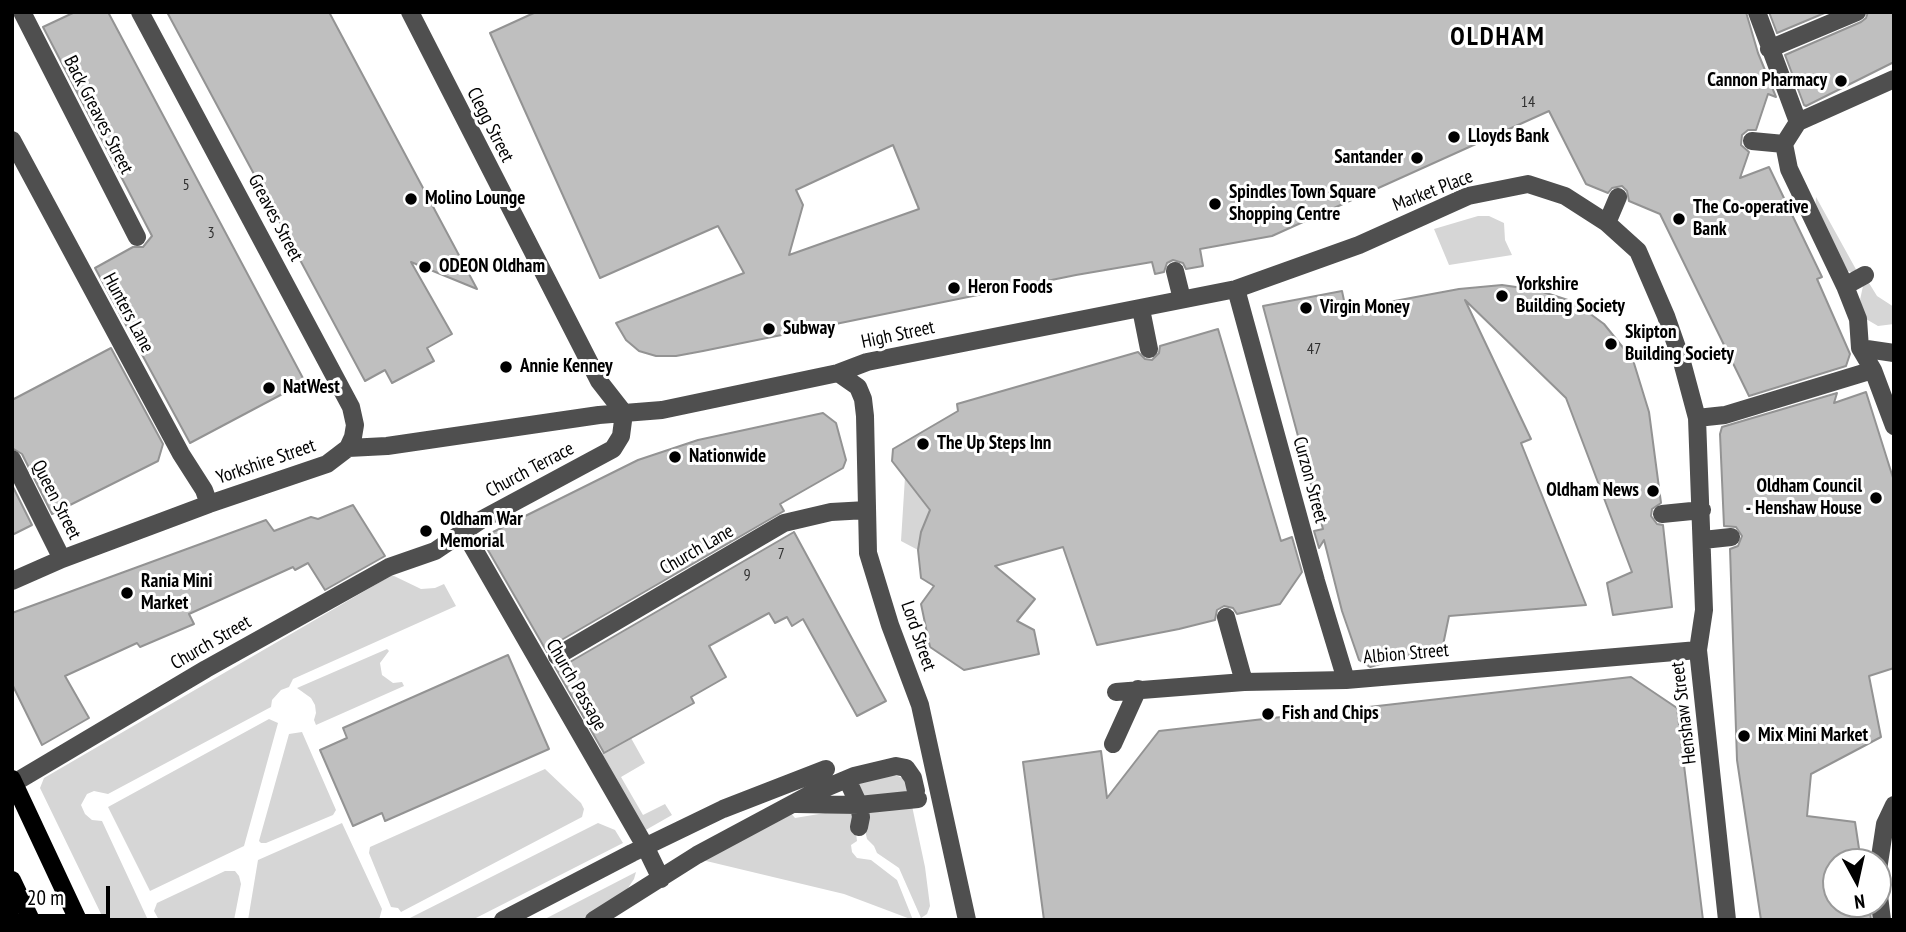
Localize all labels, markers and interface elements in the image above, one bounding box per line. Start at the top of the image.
district label: OLDHAM [1451,22,1545,54]
street label: Back Greaves Street [58,52,138,178]
place label: Cannon Pharmacy [1707,70,1827,92]
marker: Cannon Pharmacy [1833,73,1849,89]
street label: Clegg Street [462,84,518,166]
house number: 14 [1521,92,1535,112]
place label: Lloyds Bank [1468,126,1549,148]
marker: Lloyds Bank [1446,129,1462,145]
place label: Santander [1334,147,1403,169]
marker: Santander [1409,150,1425,166]
street label: Market Place [1390,165,1476,217]
street label: Greaves Street [243,171,307,265]
house number: 5 [182,175,190,195]
place label: Spindles Town Square Shopping Centre [1229,182,1376,226]
place label: Molino Lounge [425,188,525,210]
marker: Molino Lounge [403,191,419,207]
marker: Spindles Town Square Shopping Centre [1207,196,1223,212]
place label: The Co-operative Bank [1693,197,1809,241]
marker: The Co-operative Bank [1671,211,1687,227]
house number: 3 [207,223,215,243]
place label: ODEON Oldham [439,256,545,278]
marker: ODEON Oldham [417,259,433,275]
street label: Hunters Lane [98,269,158,357]
place label: Yorkshire Building Society [1516,274,1625,318]
place label: Heron Foods [968,277,1053,299]
marker: Heron Foods [946,280,962,296]
marker: Yorkshire Building Society [1494,288,1510,304]
place label: Virgin Money [1320,297,1410,319]
marker: Virgin Money [1298,300,1314,316]
street label: High Street [859,316,937,354]
place label: Subway [783,318,835,340]
marker: Subway [761,321,777,337]
place label: Skipton Building Society [1625,322,1734,366]
marker: Skipton Building Society [1603,336,1619,352]
house number: 47 [1307,339,1321,359]
place label: Annie Kenney [520,356,613,378]
marker: Annie Kenney [498,359,514,375]
place label: NatWest [283,377,340,399]
marker: NatWest [261,380,277,396]
place label: The Up Steps Inn [937,433,1051,455]
street label: Yorkshire Street [213,434,319,490]
street label: Curzon Street [1288,434,1332,526]
marker: The Up Steps Inn [915,436,931,452]
street label: Church Terrace [482,437,578,503]
place label: Nationwide [689,446,766,468]
marker: Nationwide [667,449,683,465]
street label: Queen Street [26,457,86,543]
place label: Oldham Council - Henshaw House [1746,476,1862,520]
place label: Oldham News [1546,480,1639,502]
marker: Oldham News [1645,483,1661,499]
marker: Oldham Council - Henshaw House [1868,490,1884,506]
place label: Oldham War Memorial [440,509,523,553]
street label: Church Lane [656,520,738,580]
marker: Oldham War Memorial [418,523,434,539]
house number: 7 [777,544,785,564]
house number: 9 [743,565,751,585]
place label: Rania Mini Market [141,571,213,615]
marker: Rania Mini Market [119,585,135,601]
street label: Lord Street [895,598,941,674]
street label: Church Street [167,611,255,675]
street label: Church Passage [541,635,611,735]
street label: Albion Street [1362,639,1450,669]
street label: Henshaw Street [1666,660,1702,766]
place label: Fish and Chips [1282,703,1379,725]
marker: Fish and Chips [1260,706,1276,722]
place label: Mix Mini Market [1758,725,1868,747]
marker: Mix Mini Market [1736,728,1752,744]
north arrow [1822,848,1892,918]
scale bar [18,872,114,916]
text: 20 m [27,884,64,911]
text: N [1853,889,1866,914]

